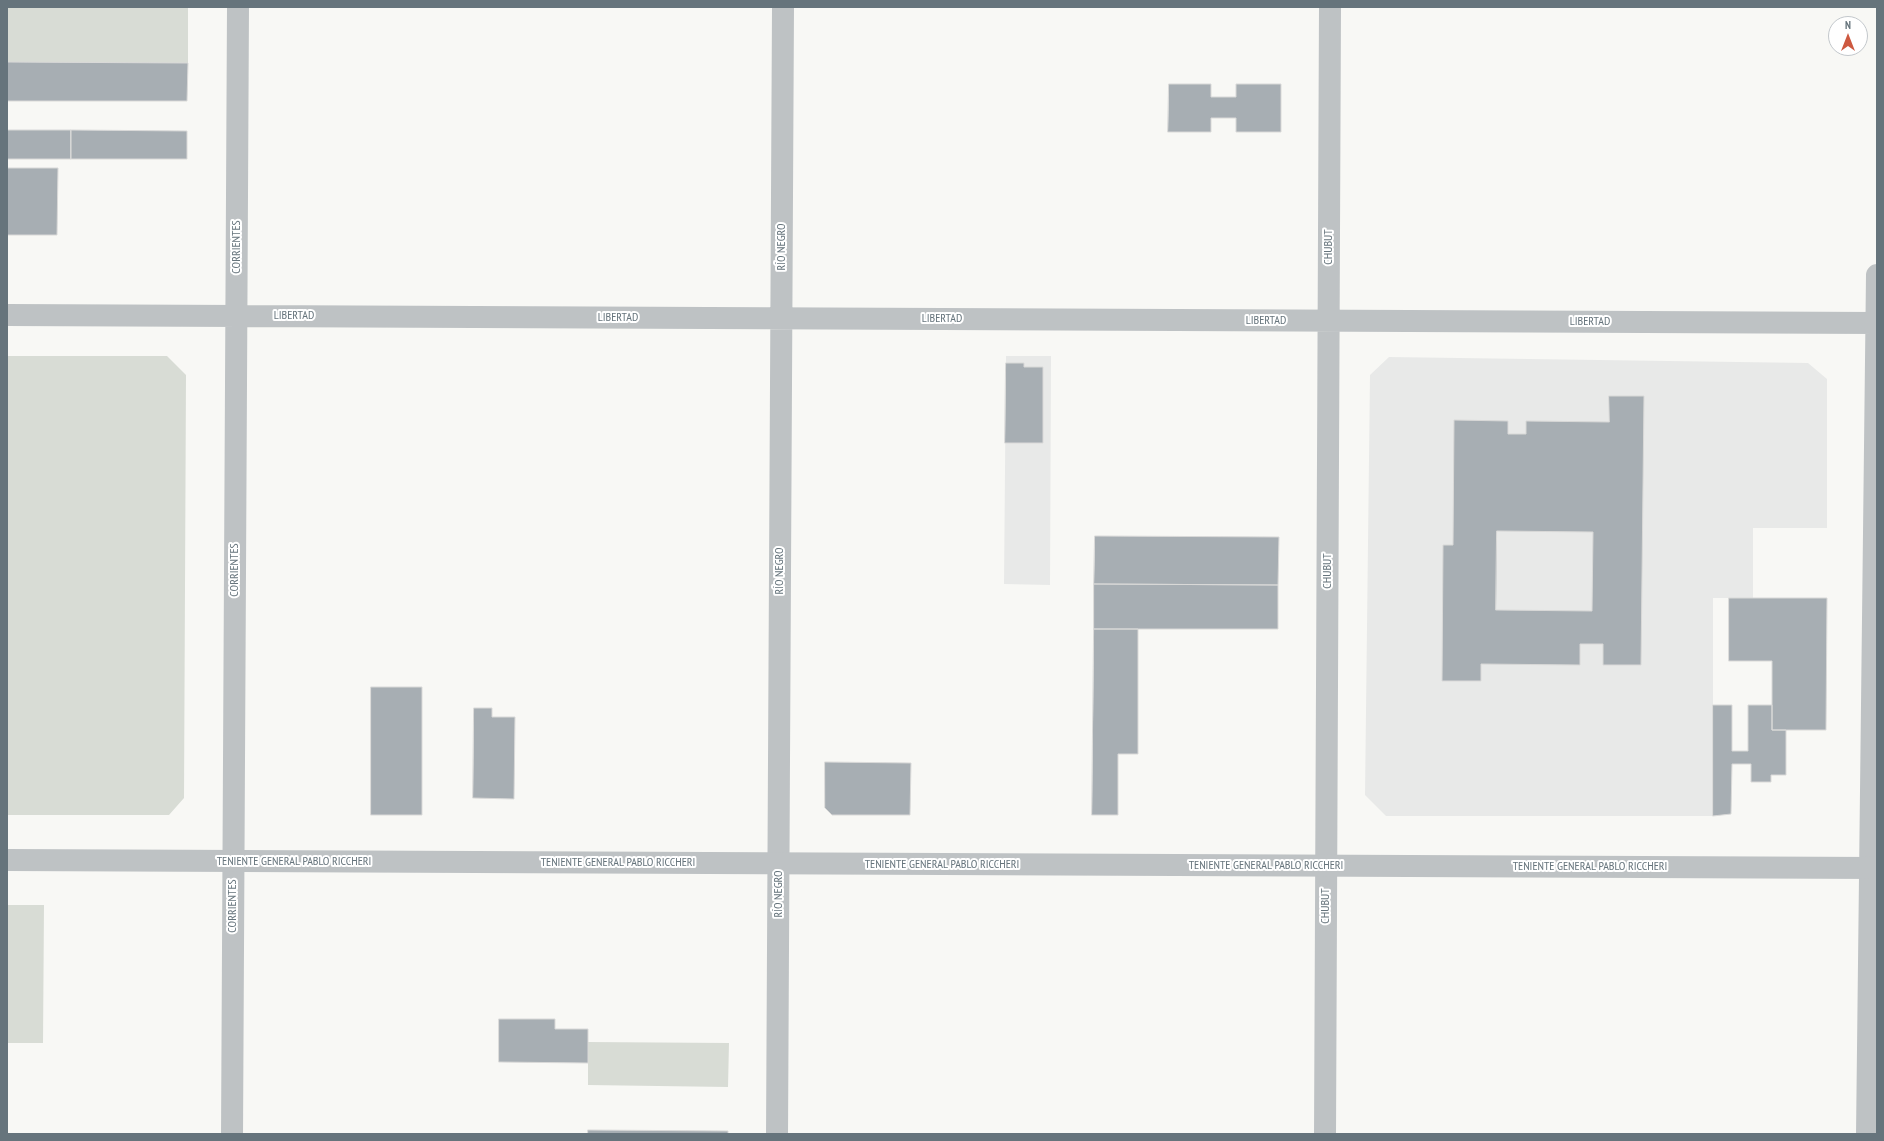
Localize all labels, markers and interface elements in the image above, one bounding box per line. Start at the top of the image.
north arrow [1828,16,1868,56]
text: N [1845,18,1851,32]
street label: CORRIENTES [230,220,244,274]
street label: RÍO NEGRO [775,223,789,271]
street label: CHUBUT [1322,229,1336,265]
street label: LIBERTAD [274,309,314,323]
street label: LIBERTAD [598,311,638,325]
street label: LIBERTAD [922,312,962,326]
street label: LIBERTAD [1246,314,1286,328]
street label: LIBERTAD [1570,315,1610,329]
street label: CORRIENTES [228,543,242,597]
street label: RÍO NEGRO [773,547,787,595]
street label: CHUBUT [1321,553,1335,589]
street label: TENIENTE GENERAL PABLO RICCHERI [217,855,371,869]
street label: TENIENTE GENERAL PABLO RICCHERI [541,856,695,870]
street label: TENIENTE GENERAL PABLO RICCHERI [865,858,1019,872]
street label: TENIENTE GENERAL PABLO RICCHERI [1189,859,1343,873]
street label: TENIENTE GENERAL PABLO RICCHERI [1513,860,1667,874]
street label: RÍO NEGRO [772,870,786,918]
street label: CORRIENTES [226,879,240,933]
street label: CHUBUT [1319,888,1333,924]

